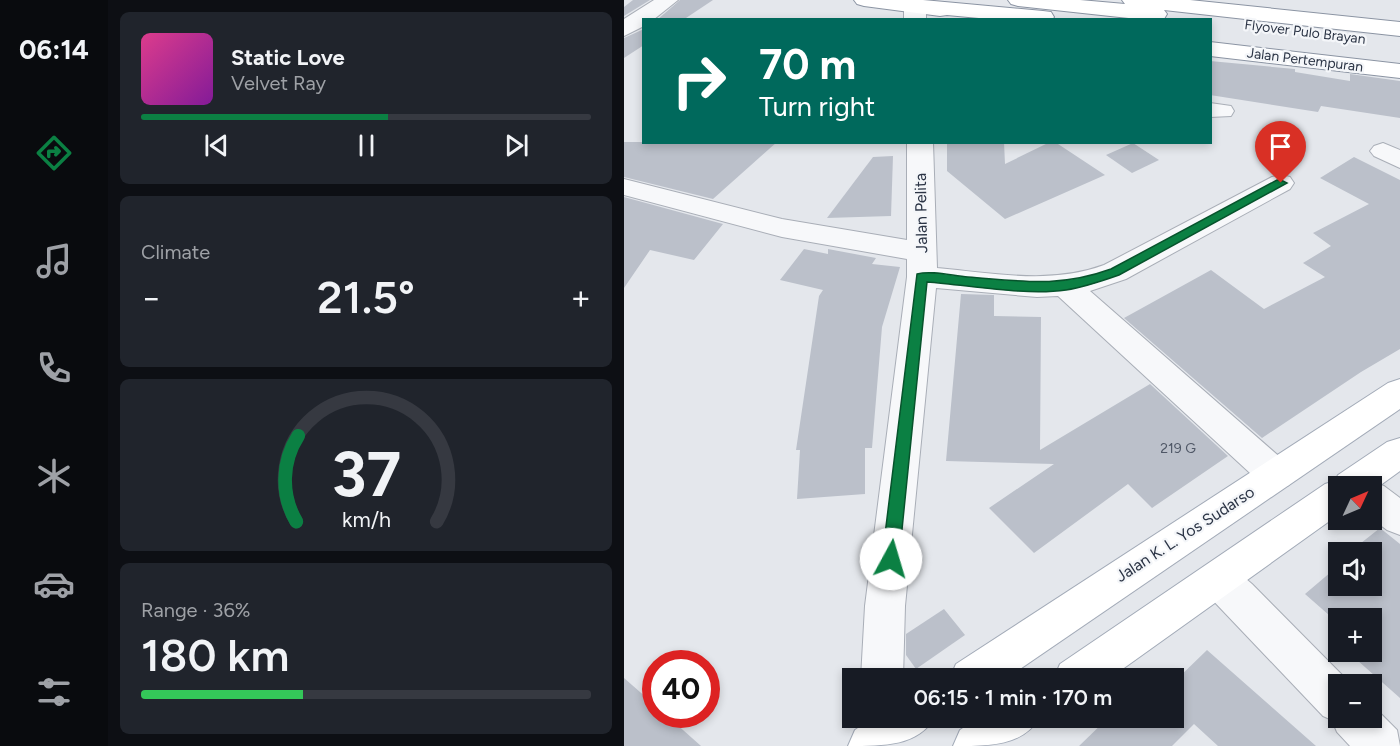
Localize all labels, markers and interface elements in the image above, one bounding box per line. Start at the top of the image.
street label: Flyover Pulo Brayan [1244,16,1367,48]
text: 06:14 [19,33,89,66]
text: 70 m [759,39,856,90]
icon: right [660,42,738,120]
text: Static Love [231,44,345,71]
street label: Jalan Pertempuran [1246,44,1364,76]
text: Velvet Ray [231,71,326,95]
text: Turn right [759,90,875,123]
pin [1255,121,1306,183]
icon: previous [200,129,233,162]
icon: pause [350,129,383,162]
icon: next [500,129,533,162]
icon: arrive [1264,130,1297,163]
icon: directions [33,132,75,174]
street label: Jalan Pelita [911,173,931,253]
icon: music [33,240,75,282]
text: Climate [141,240,210,264]
text: 21.5° [317,270,415,324]
text: − [141,278,162,317]
text: + [570,278,591,317]
icon: phone [33,347,75,389]
text: 37 [331,437,401,512]
house number: 219 G [1160,440,1196,457]
icon: climate [33,455,75,497]
north arrow [1328,476,1382,530]
map controls [1328,476,1382,728]
street label: Jalan K. L. Yos Sudarso [1112,482,1258,586]
text: km/h [342,507,390,532]
position arrow [859,527,923,591]
button: sound [1328,542,1382,596]
icon: car [33,563,75,605]
text: Range · 36% [141,598,250,622]
button: + [1328,608,1382,662]
text: 180 km [141,628,289,682]
speed limit sign: 40 [642,650,720,728]
icon: filters [33,671,75,713]
button: − [1328,674,1382,728]
text: 06:15 · 1 min · 170 m [914,684,1112,711]

